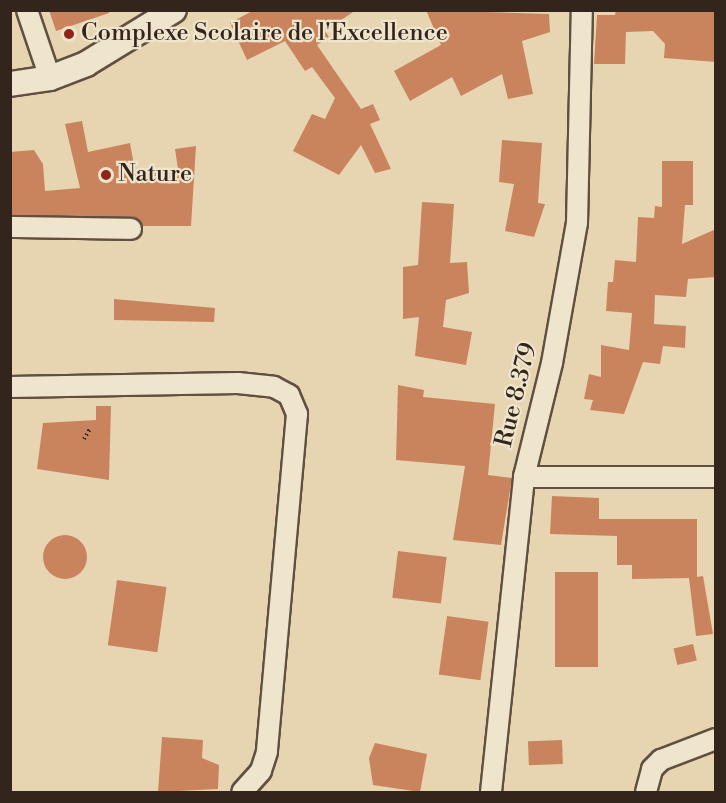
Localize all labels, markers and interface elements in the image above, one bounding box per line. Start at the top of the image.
place label: Complexe Scolaire de l'Excellence [81,20,448,48]
marker: Complexe Scolaire de l'Excellence [62,27,76,41]
place label: Nature [118,161,192,189]
marker: Nature [99,168,113,182]
street label: Rue 8.379 [490,340,544,450]

